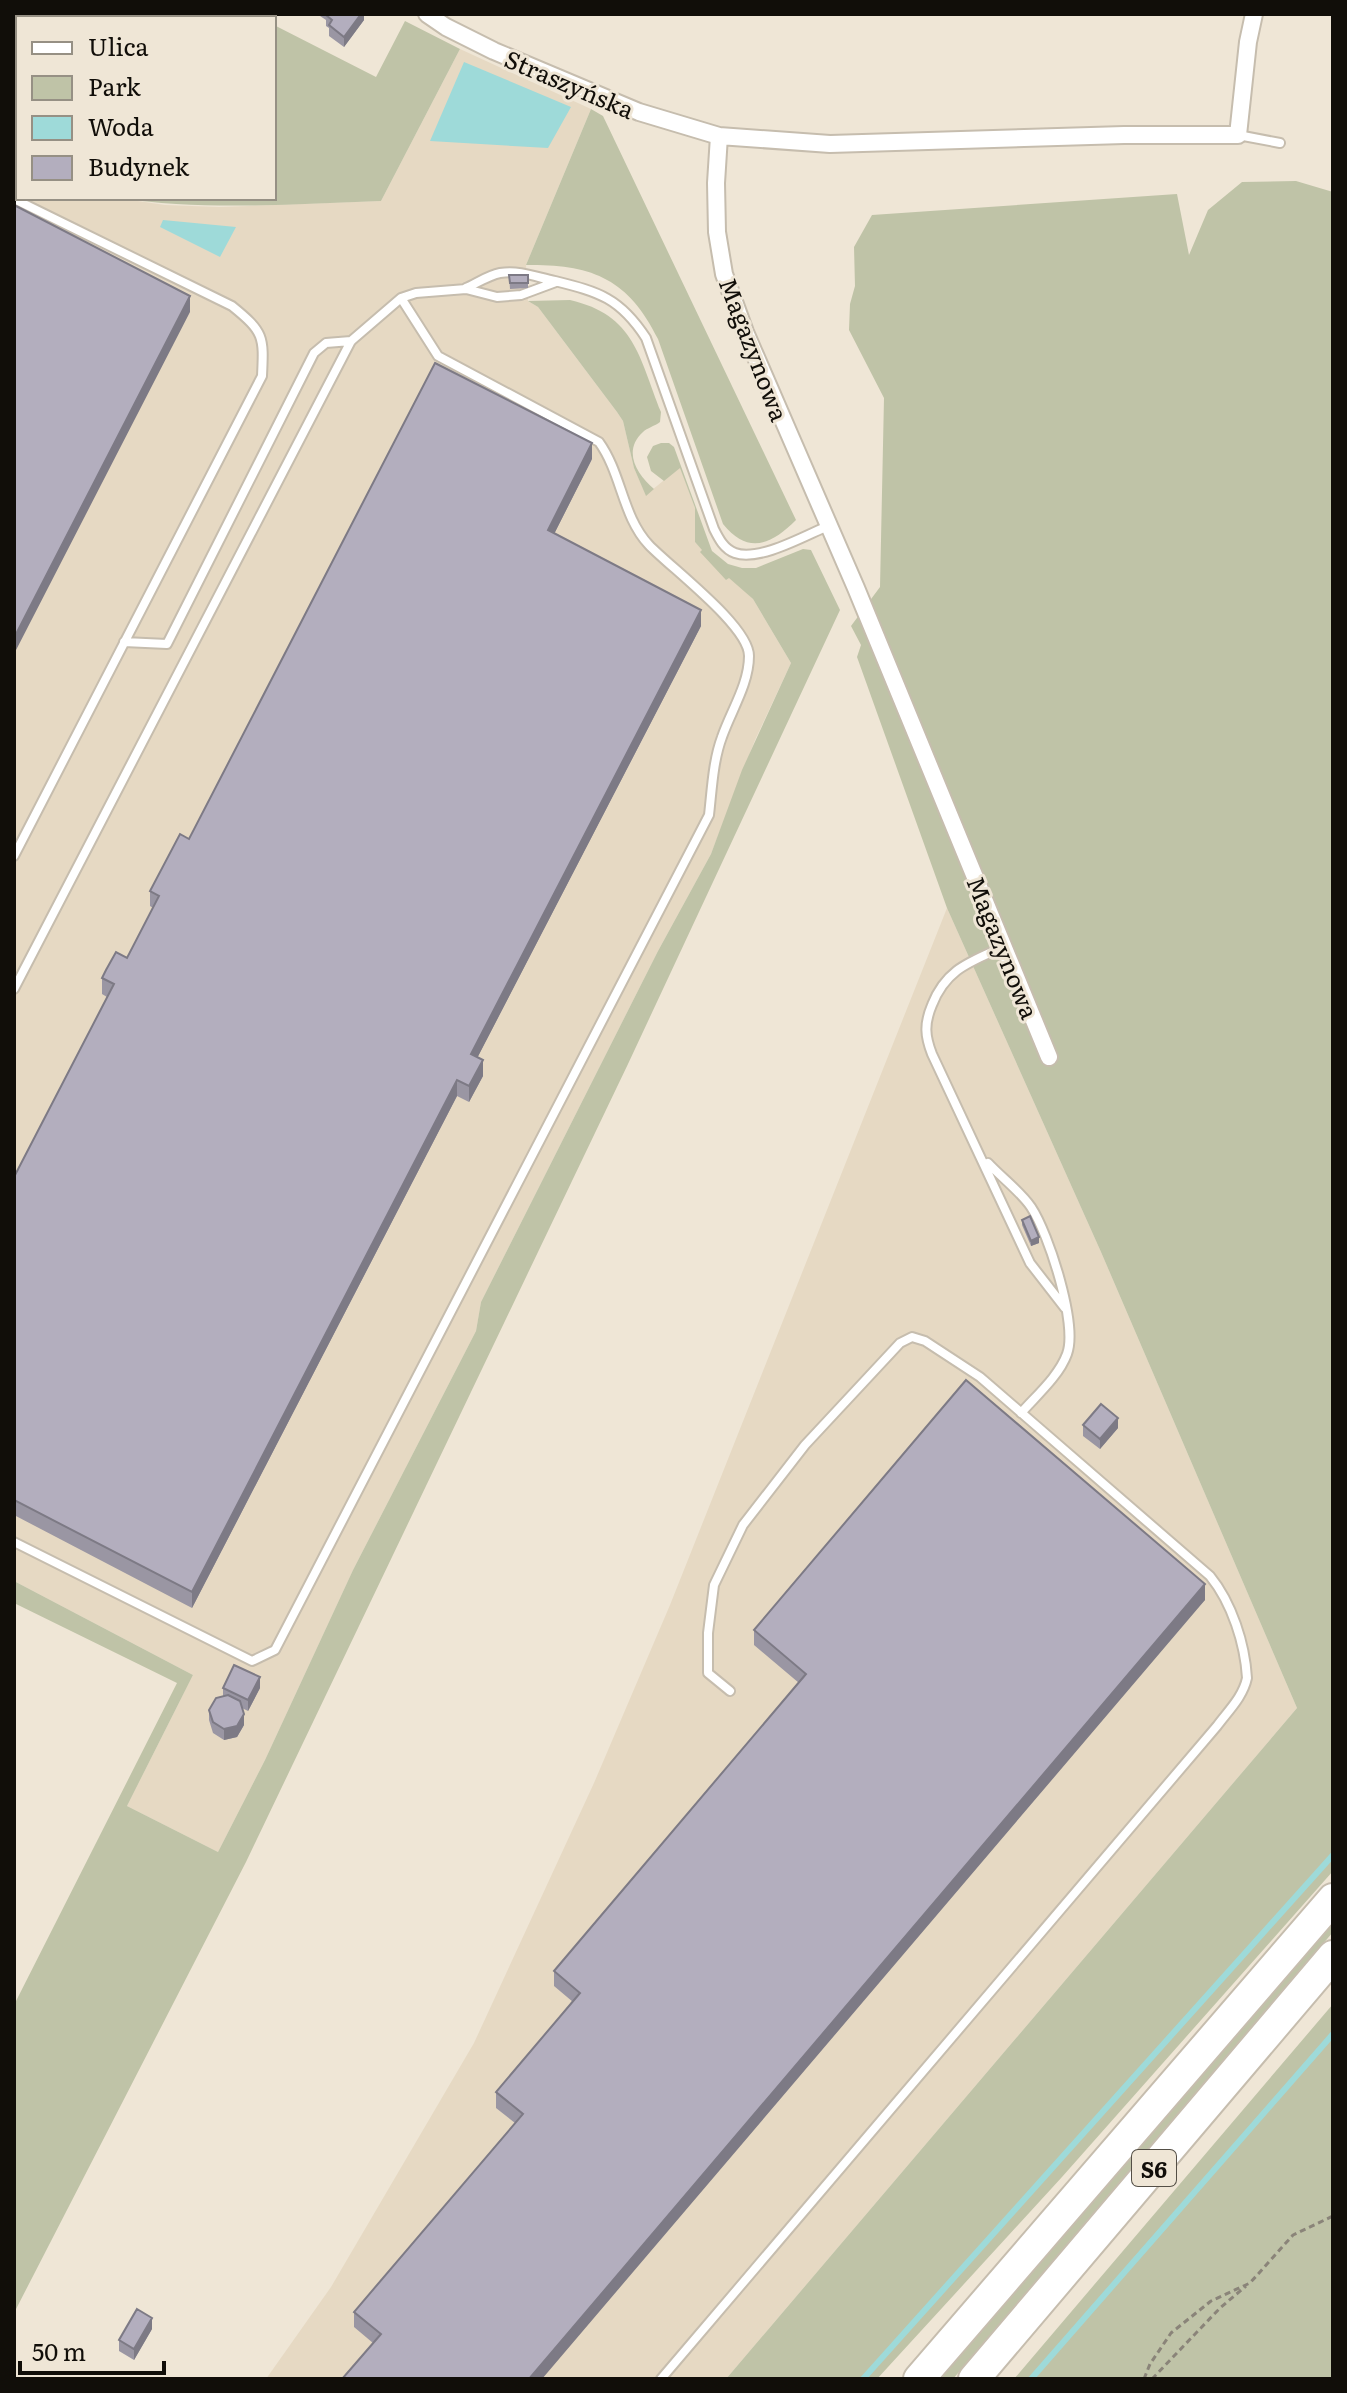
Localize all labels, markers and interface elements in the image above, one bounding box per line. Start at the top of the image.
legend [16,16,276,200]
text: Ulica [88,28,148,63]
street label: Straszyńska [500,40,640,126]
text: Park [88,68,141,103]
text: Woda [88,108,154,143]
text: Budynek [88,148,190,183]
street label: Magazynowa [712,272,798,426]
street label: Magazynowa [959,870,1049,1024]
road number: S6 [1132,2150,1176,2186]
scale bar [20,2325,164,2375]
text: 50 m [32,2333,86,2368]

